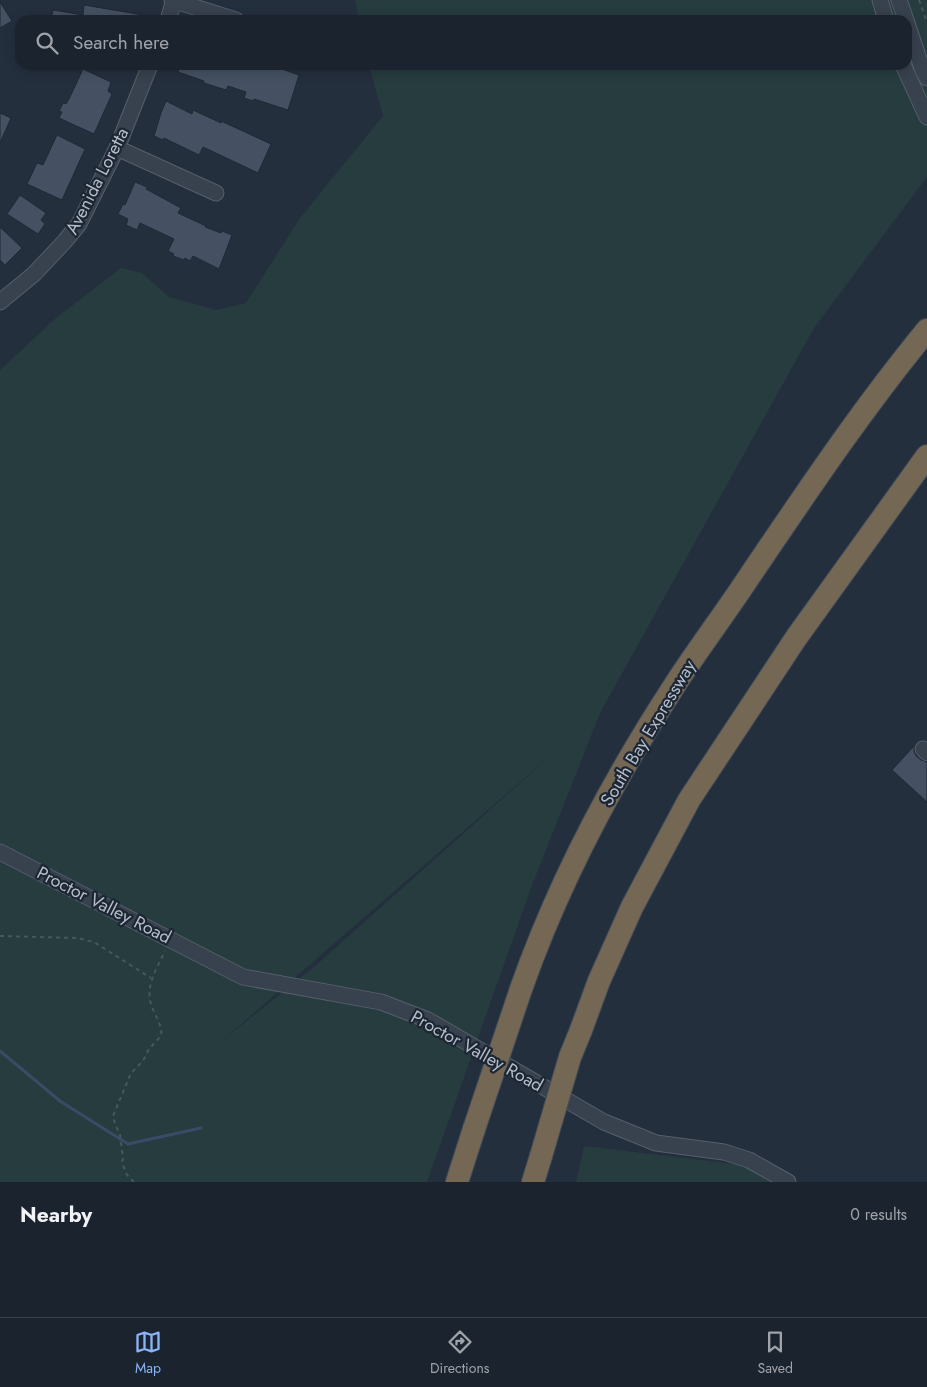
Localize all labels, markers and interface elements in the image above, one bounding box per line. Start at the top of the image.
search box [15,15,912,70]
icon: search [33,29,61,57]
text: Search here [73,29,169,56]
street label: Avenida Loretta [59,123,135,239]
street label: South Bay Expressway [594,655,702,811]
street label: Proctor Valley Road [32,860,176,950]
street label: Proctor Valley Road [406,1004,548,1098]
text: Nearby [20,1200,92,1230]
text: 0 results [850,1203,907,1226]
tab: Map [134,1328,162,1378]
tab: Directions [430,1328,489,1378]
tab: Saved [757,1328,793,1378]

